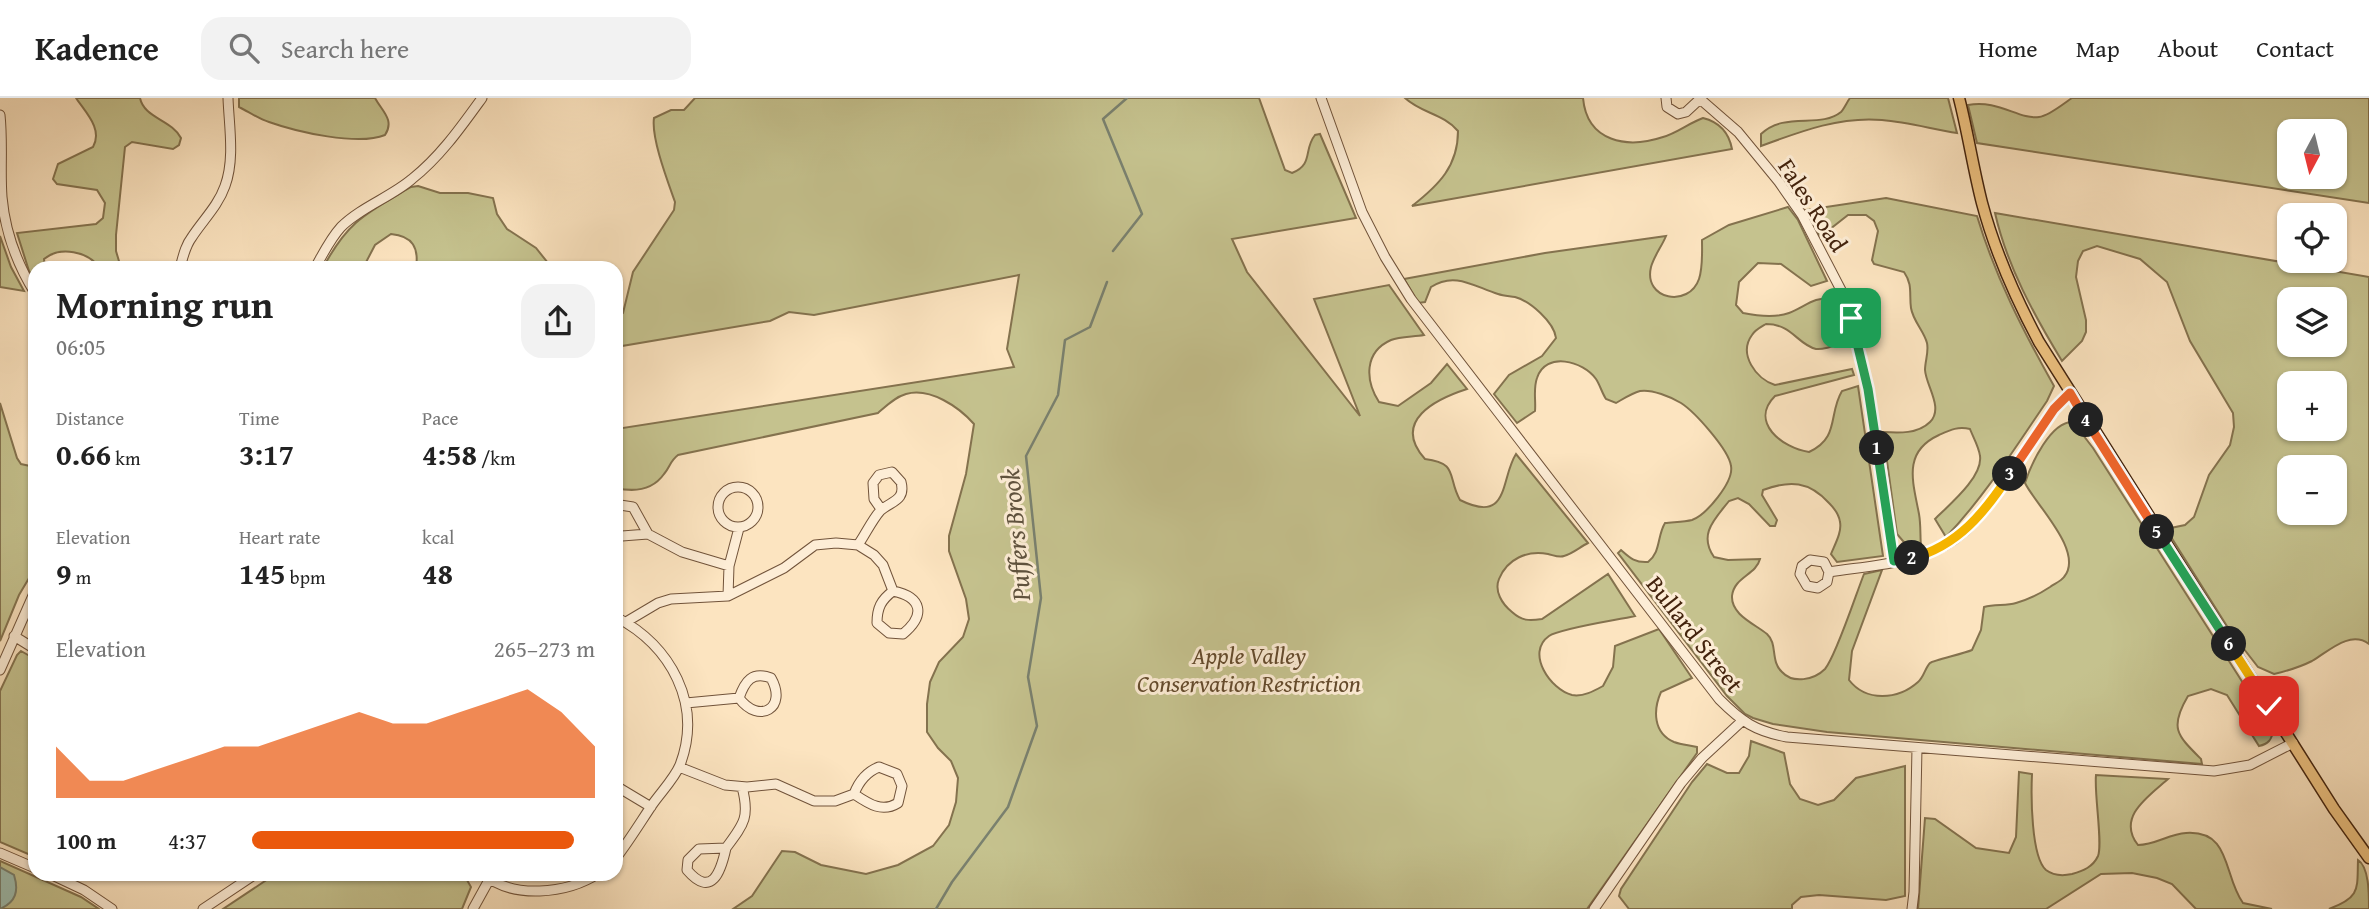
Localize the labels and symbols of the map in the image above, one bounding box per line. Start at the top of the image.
north arrow [2277,119,2347,189]
street label: Fales Road [1770,151,1856,259]
pin [1821,288,1881,348]
pin: 4 [2068,402,2104,438]
pin: 1 [1860,430,1895,466]
pin: 3 [1993,456,2028,492]
water label: Puffers Brook [990,467,1040,604]
pin: 5 [2140,514,2174,550]
pin: 2 [1895,540,1930,575]
street label: Bullard Street [1638,568,1752,700]
pin: 6 [2212,626,2246,662]
park label: Apple Valley Conservation Restriction [1137,638,1361,701]
pin [2239,676,2299,736]

